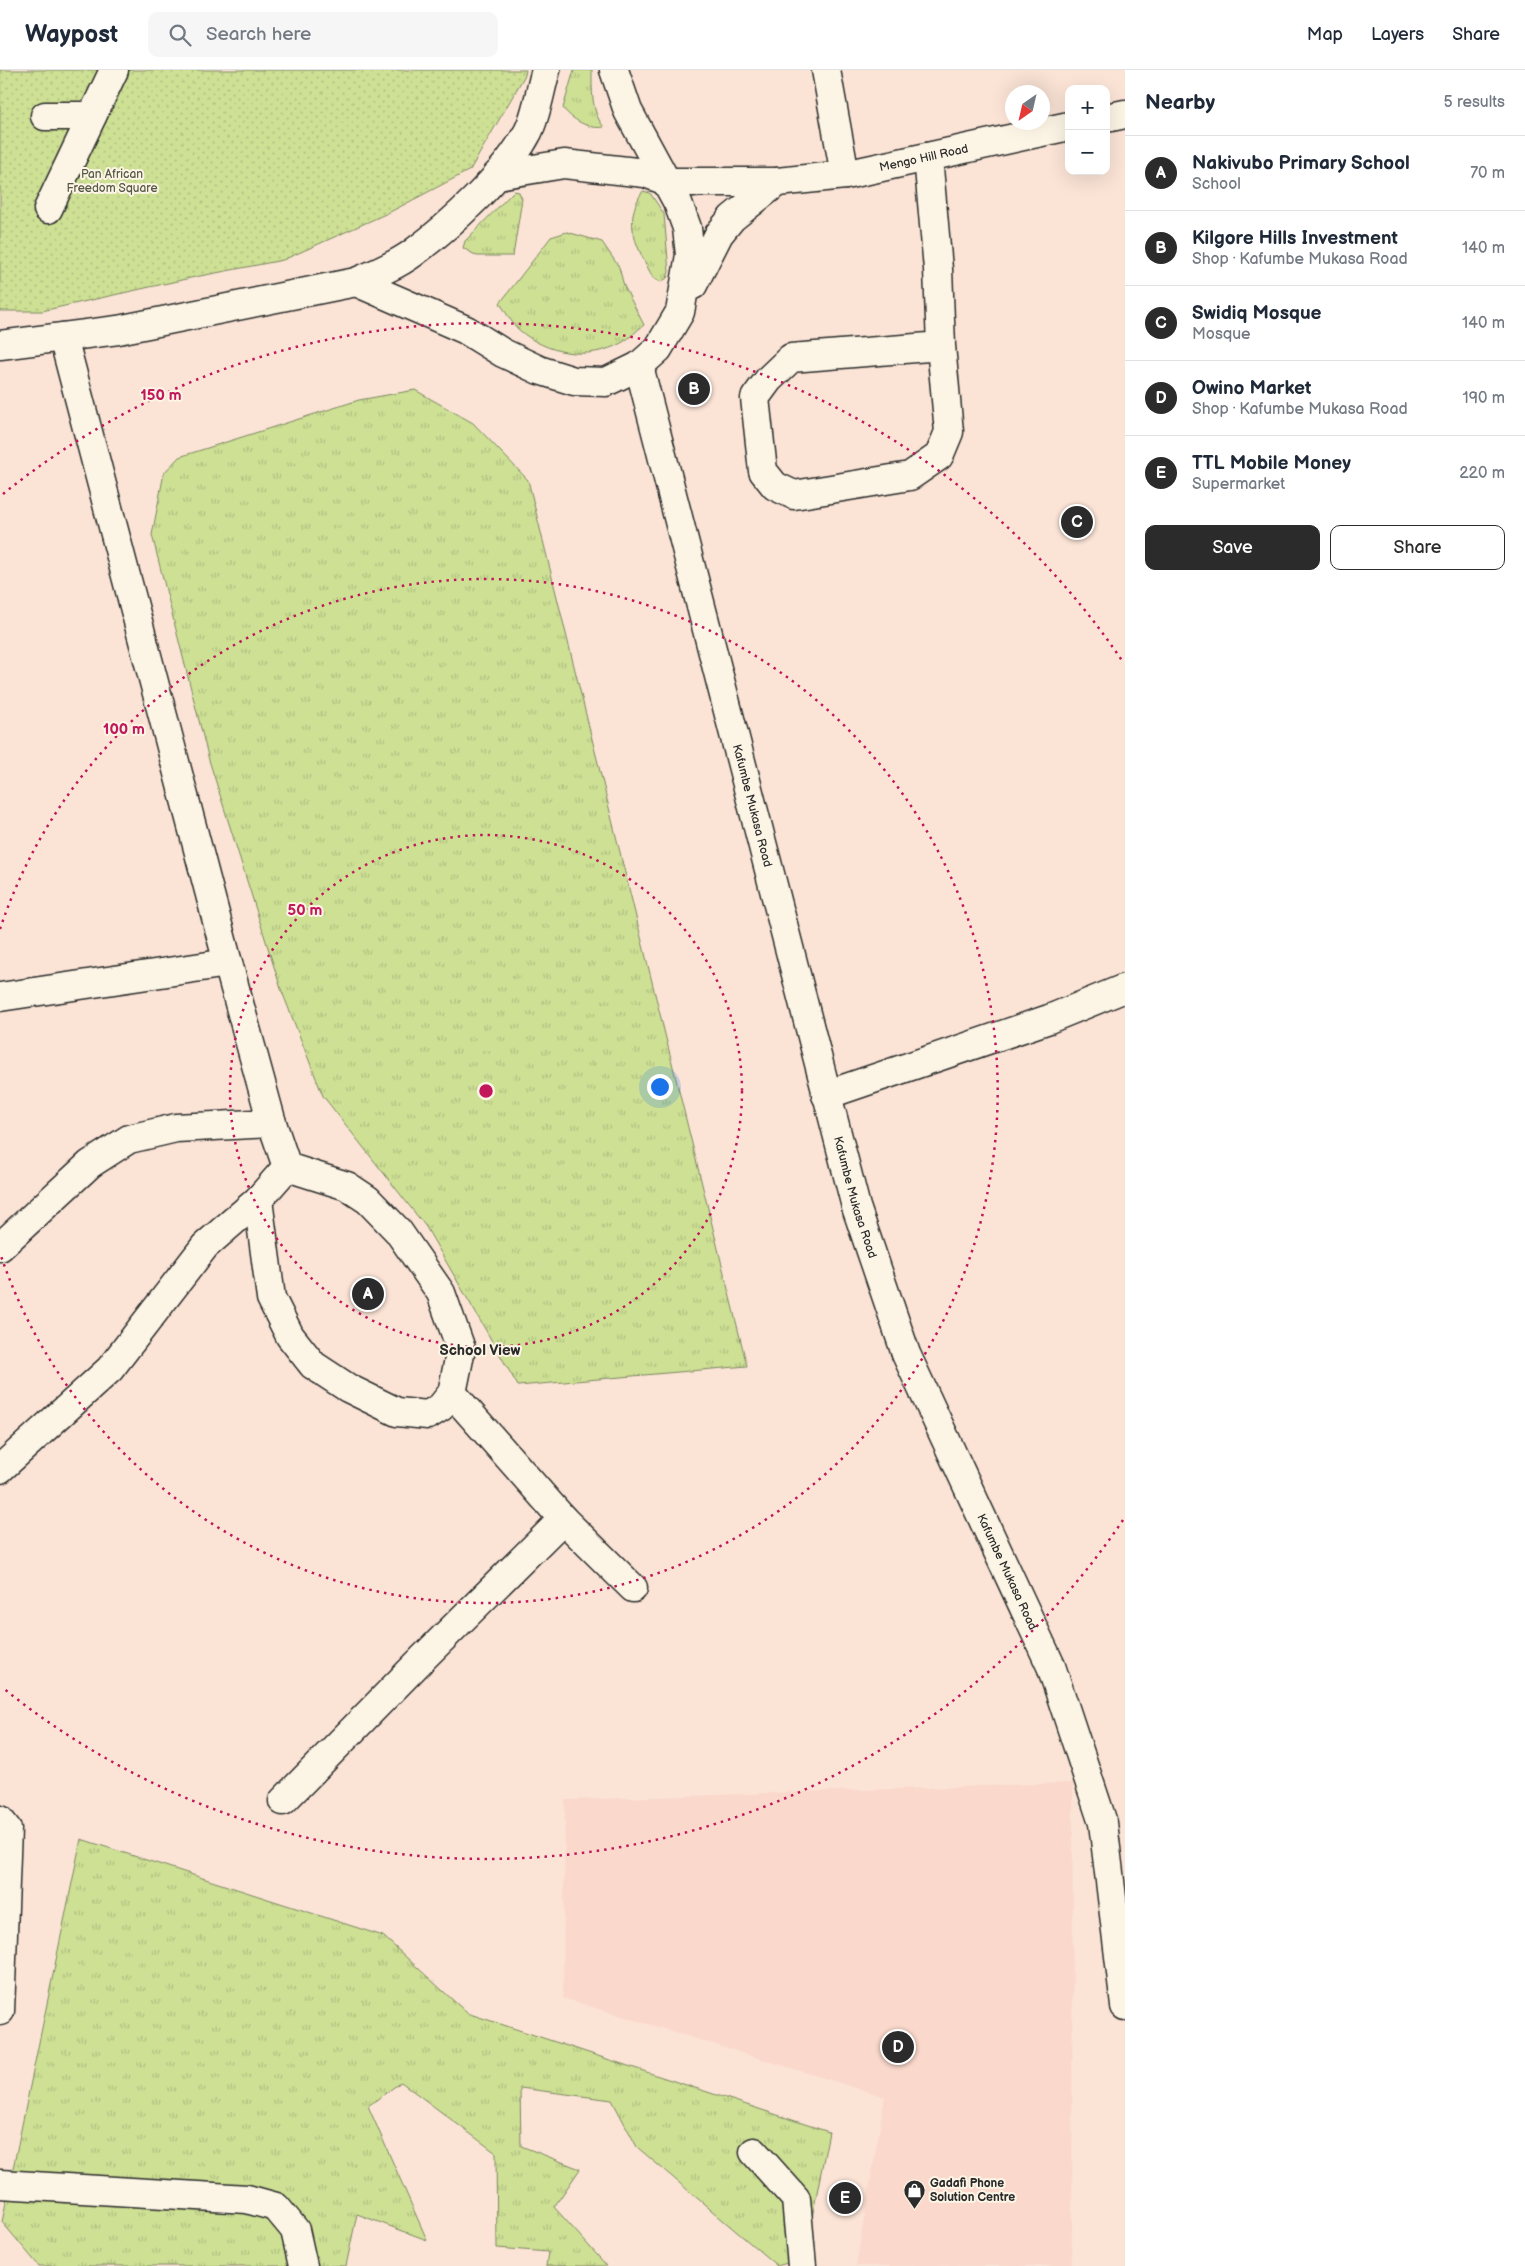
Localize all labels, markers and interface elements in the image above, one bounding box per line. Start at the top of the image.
search box [148,12,498,57]
text: Waypost [25,20,118,49]
icon: search [166,21,194,49]
text: Search here [206,23,311,46]
text: Map [1307,24,1343,45]
text: Layers [1371,24,1424,45]
text: Share [1452,24,1500,45]
north arrow [1005,85,1050,130]
map controls [1065,85,1110,175]
button: + [1065,85,1110,130]
text: Nearby [1145,90,1215,115]
text: 5 results [1443,93,1505,112]
button: − [1065,130,1110,175]
street label: Mengo Hill Road [878,141,970,175]
text: Nakivubo Primary School [1192,152,1410,175]
text: A [1156,164,1166,183]
text: 70 m [1470,164,1505,183]
park label: Pan African Freedom Square [66,167,158,196]
text: School [1192,175,1241,194]
text: Kilgore Hills Investment [1192,227,1398,250]
text: B [1155,239,1167,258]
text: 140 m [1462,239,1505,258]
text: Shop · Kafumbe Mukasa Road [1192,250,1408,269]
text: Swidiq Mosque [1192,302,1322,325]
text: C [1155,314,1167,333]
text: 140 m [1462,314,1505,333]
text: Mosque [1192,325,1251,344]
pin: B [678,370,710,408]
text: Owino Market [1192,377,1311,400]
text: 150 m [140,386,182,405]
text: D [1155,389,1167,408]
text: 190 m [1463,389,1505,408]
text: Shop · Kafumbe Mukasa Road [1192,400,1408,419]
text: TTL Mobile Money [1192,452,1351,475]
text: E [1156,464,1166,483]
text: 220 m [1459,464,1505,483]
text: Supermarket [1192,475,1285,494]
pin: C [1061,503,1093,541]
button: Save [1145,525,1320,570]
button: Share [1330,525,1505,570]
text: 100 m [103,720,145,739]
street label: Kafumbe Mukasa Road [729,743,776,869]
text: 50 m [288,901,323,920]
your location [647,1074,673,1100]
centre of rings [477,1082,495,1100]
street label: Kafumbe Mukasa Road [831,1135,880,1260]
pin: A [352,1275,384,1313]
district label: School View [440,1341,521,1360]
street label: Kafumbe Mukasa Road [974,1511,1041,1632]
pin: D [882,2028,914,2066]
place label: Gadafi Phone Solution Centre [930,2176,1015,2205]
shop icon: Gadafi Phone Solution Centre [902,2178,926,2209]
pin: E [829,2179,861,2217]

